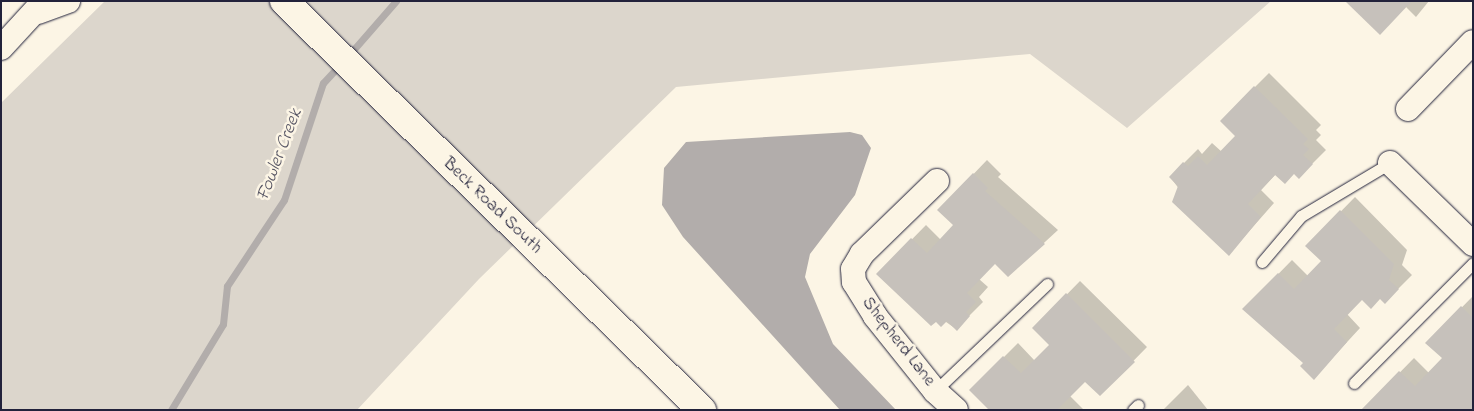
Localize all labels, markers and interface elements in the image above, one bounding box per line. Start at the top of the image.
water label: Fowler Creek [252,106,308,204]
street label: Beck Road South [438,153,546,259]
street label: Shepherd Lane [856,293,940,391]

